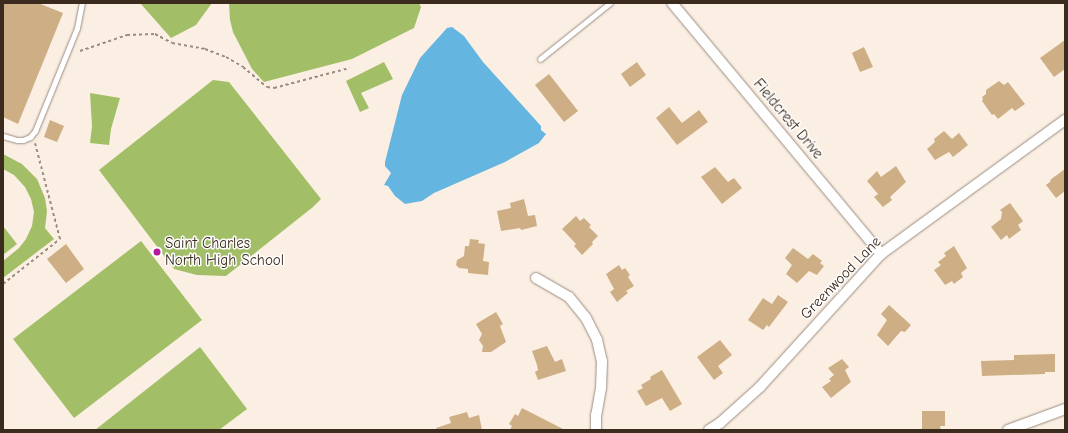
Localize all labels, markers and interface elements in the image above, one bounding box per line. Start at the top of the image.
street label: Fieldcrest Drive [749,75,827,163]
street label: Greenwood Lane [797,233,885,323]
place label: Saint Charles North High School [165,234,284,269]
marker: Saint Charles North High School [152,247,162,257]

